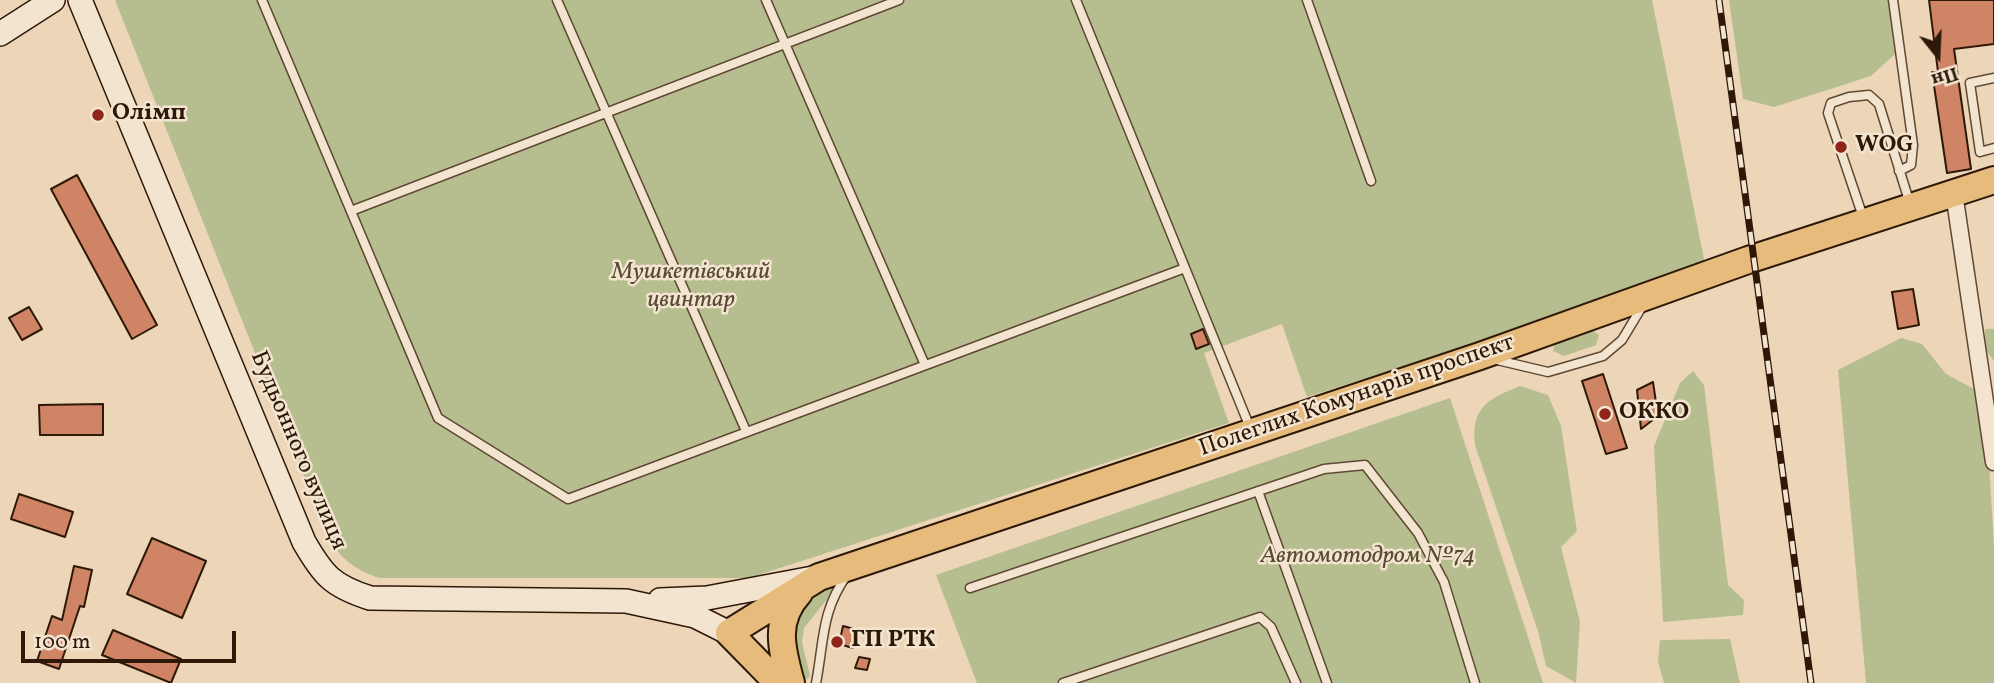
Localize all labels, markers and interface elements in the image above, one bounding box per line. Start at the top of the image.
north arrow [1903,21,1973,91]
text: Пн [1928,59,1961,93]
place label: Олімп [112,101,186,129]
marker: Олімп [90,107,106,123]
place label: WOG [1855,133,1913,161]
marker: WOG [1833,139,1849,155]
park label: Мушкетівський цвинтар [612,260,770,316]
street label: Полеглих Комунарів проспект [1196,329,1518,465]
street label: Будьонного вулиця [242,347,352,555]
place label: ОККО [1619,400,1689,428]
marker: ОККО [1597,406,1613,422]
park label: Автомотодром №74 [1260,544,1476,572]
scale bar [24,616,240,660]
text: 100 m [34,628,91,657]
place label: ГП РТК [851,628,936,656]
marker: ГП РТК [829,634,845,650]

